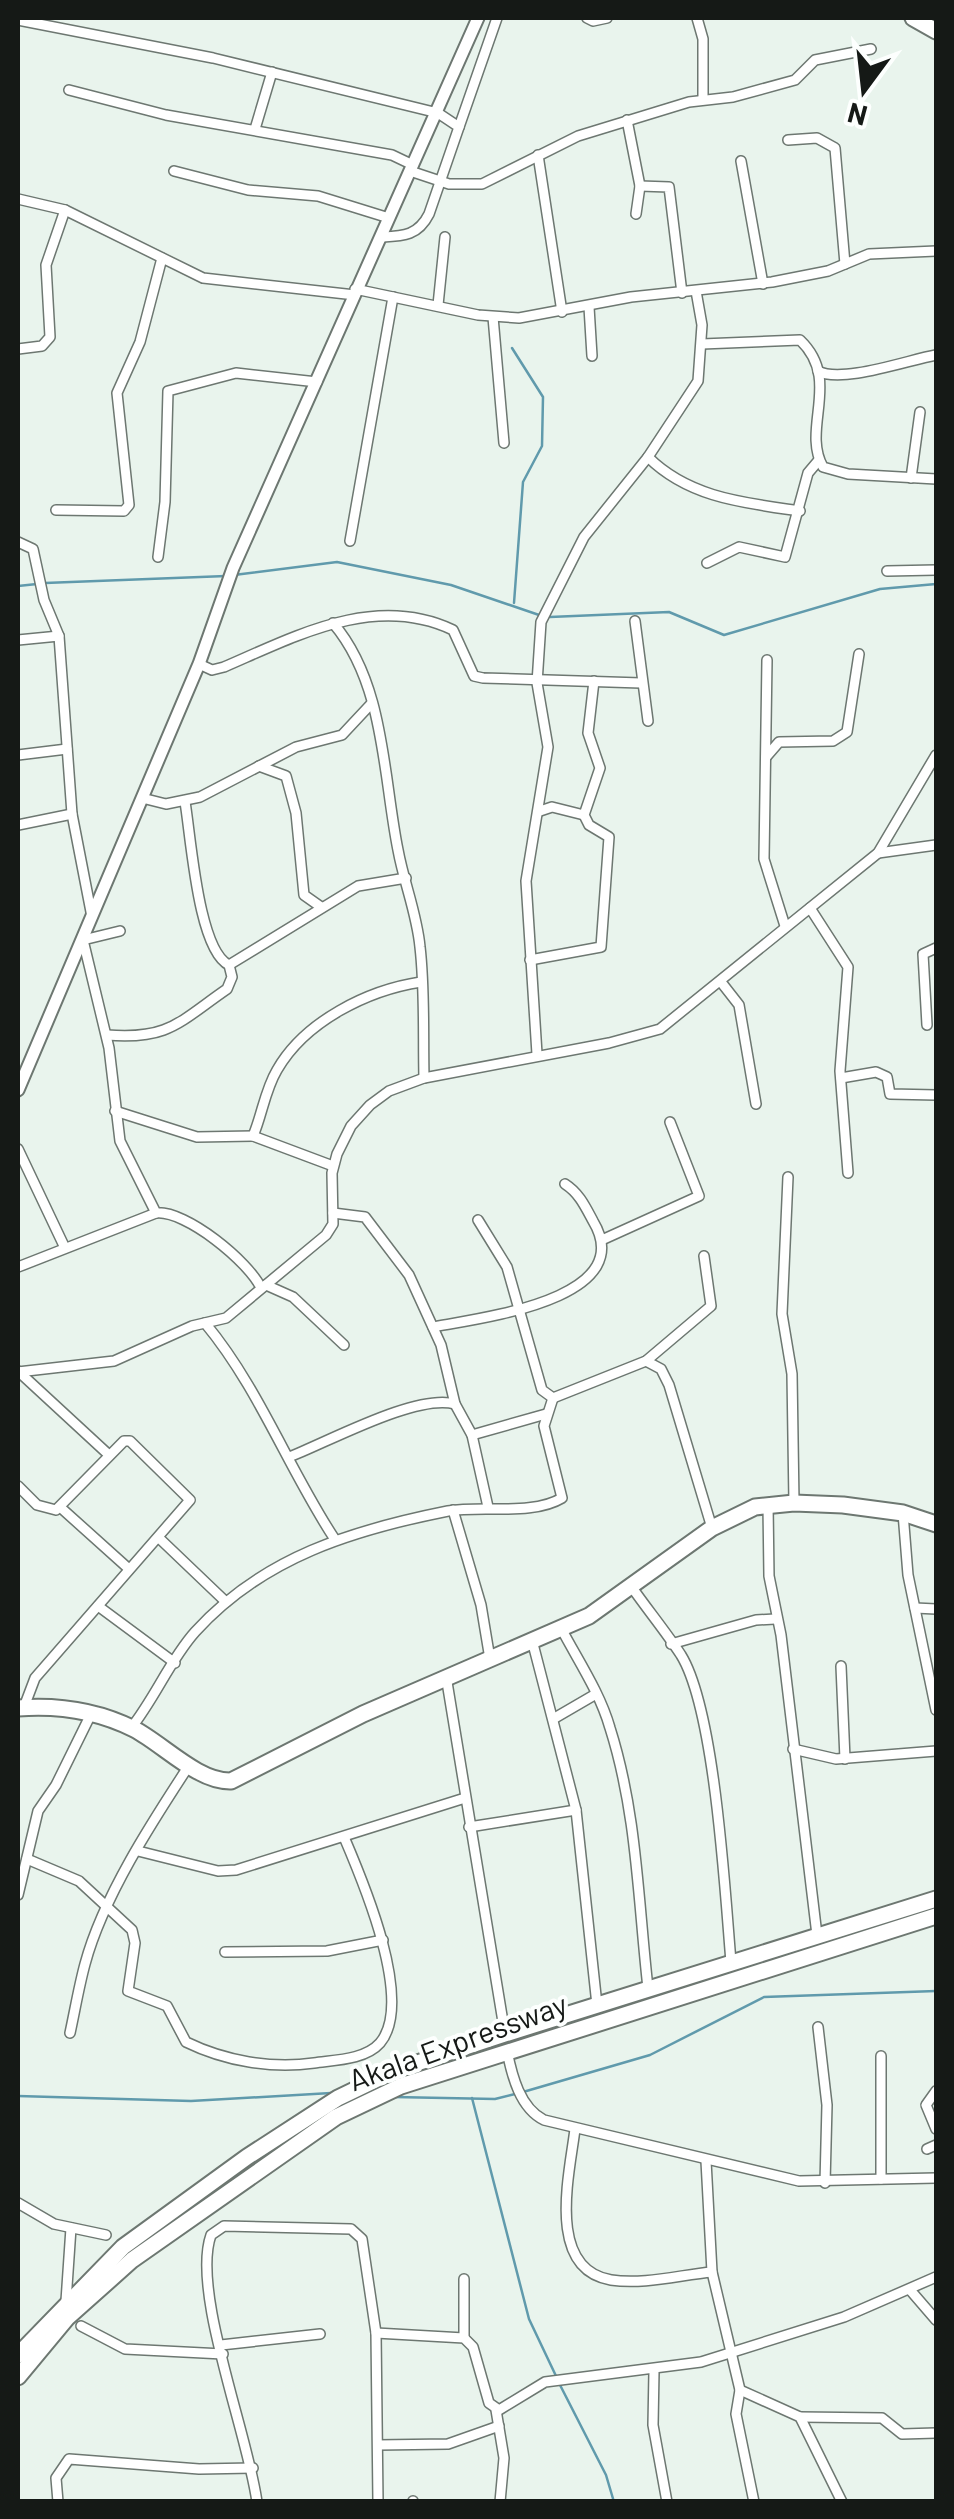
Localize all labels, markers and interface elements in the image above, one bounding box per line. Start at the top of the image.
north arrow [814,40,914,140]
text: N [844,96,871,134]
street label: Akala Expressway [343,1985,572,2097]

